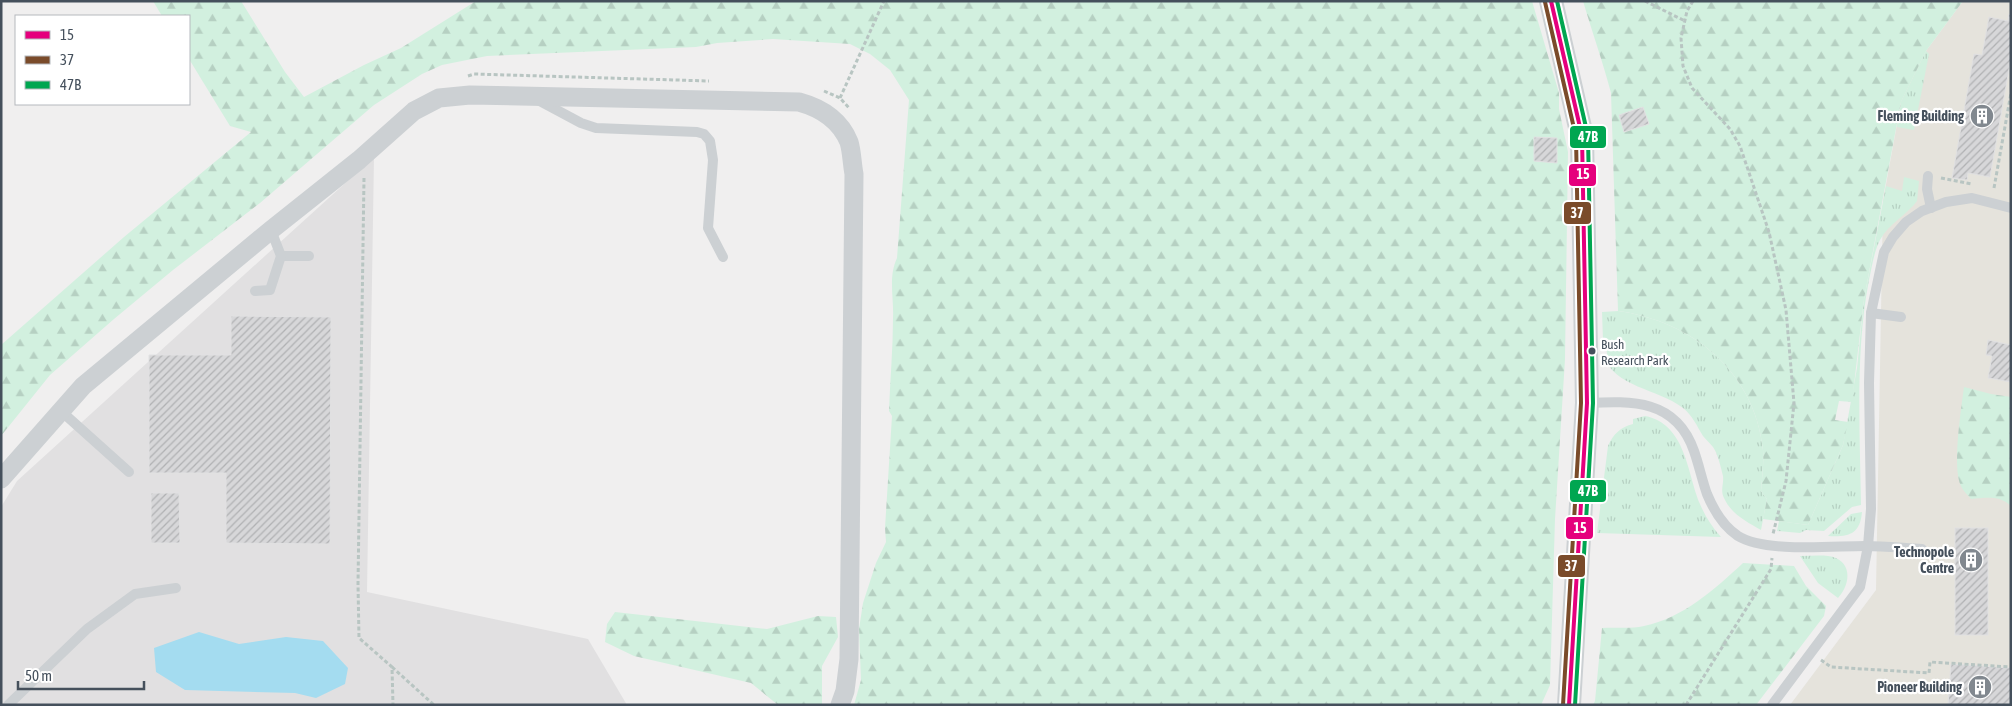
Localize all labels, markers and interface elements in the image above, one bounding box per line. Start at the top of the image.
legend [15,15,190,105]
text: 15 [60,26,74,43]
text: 37 [60,51,74,68]
text: 47B [60,76,81,93]
building icon: Fleming Building [1969,103,1995,129]
place label: Fleming Building [1878,108,1965,124]
line badge: 47B [1569,125,1607,149]
text: 47B [1577,129,1598,145]
line badge: 15 [1568,163,1597,187]
text: 15 [1576,166,1590,182]
line badge: 37 [1563,201,1592,225]
text: 37 [1570,205,1584,221]
place label: Bush Research Park [1601,337,1669,368]
marker: Bush Research Park [1587,346,1597,356]
line badge: 47B [1569,479,1607,503]
text: 47B [1577,483,1598,499]
line badge: 15 [1565,516,1594,540]
text: 15 [1573,520,1587,536]
place label: Technopole Centre [1894,544,1954,576]
building icon: Technopole Centre [1958,547,1984,573]
line badge: 37 [1557,554,1586,578]
text: 37 [1564,558,1578,574]
scale bar [18,658,144,690]
text: 50 m [25,667,52,684]
building icon: Pioneer Building [1967,674,1993,700]
place label: Pioneer Building [1877,679,1963,695]

